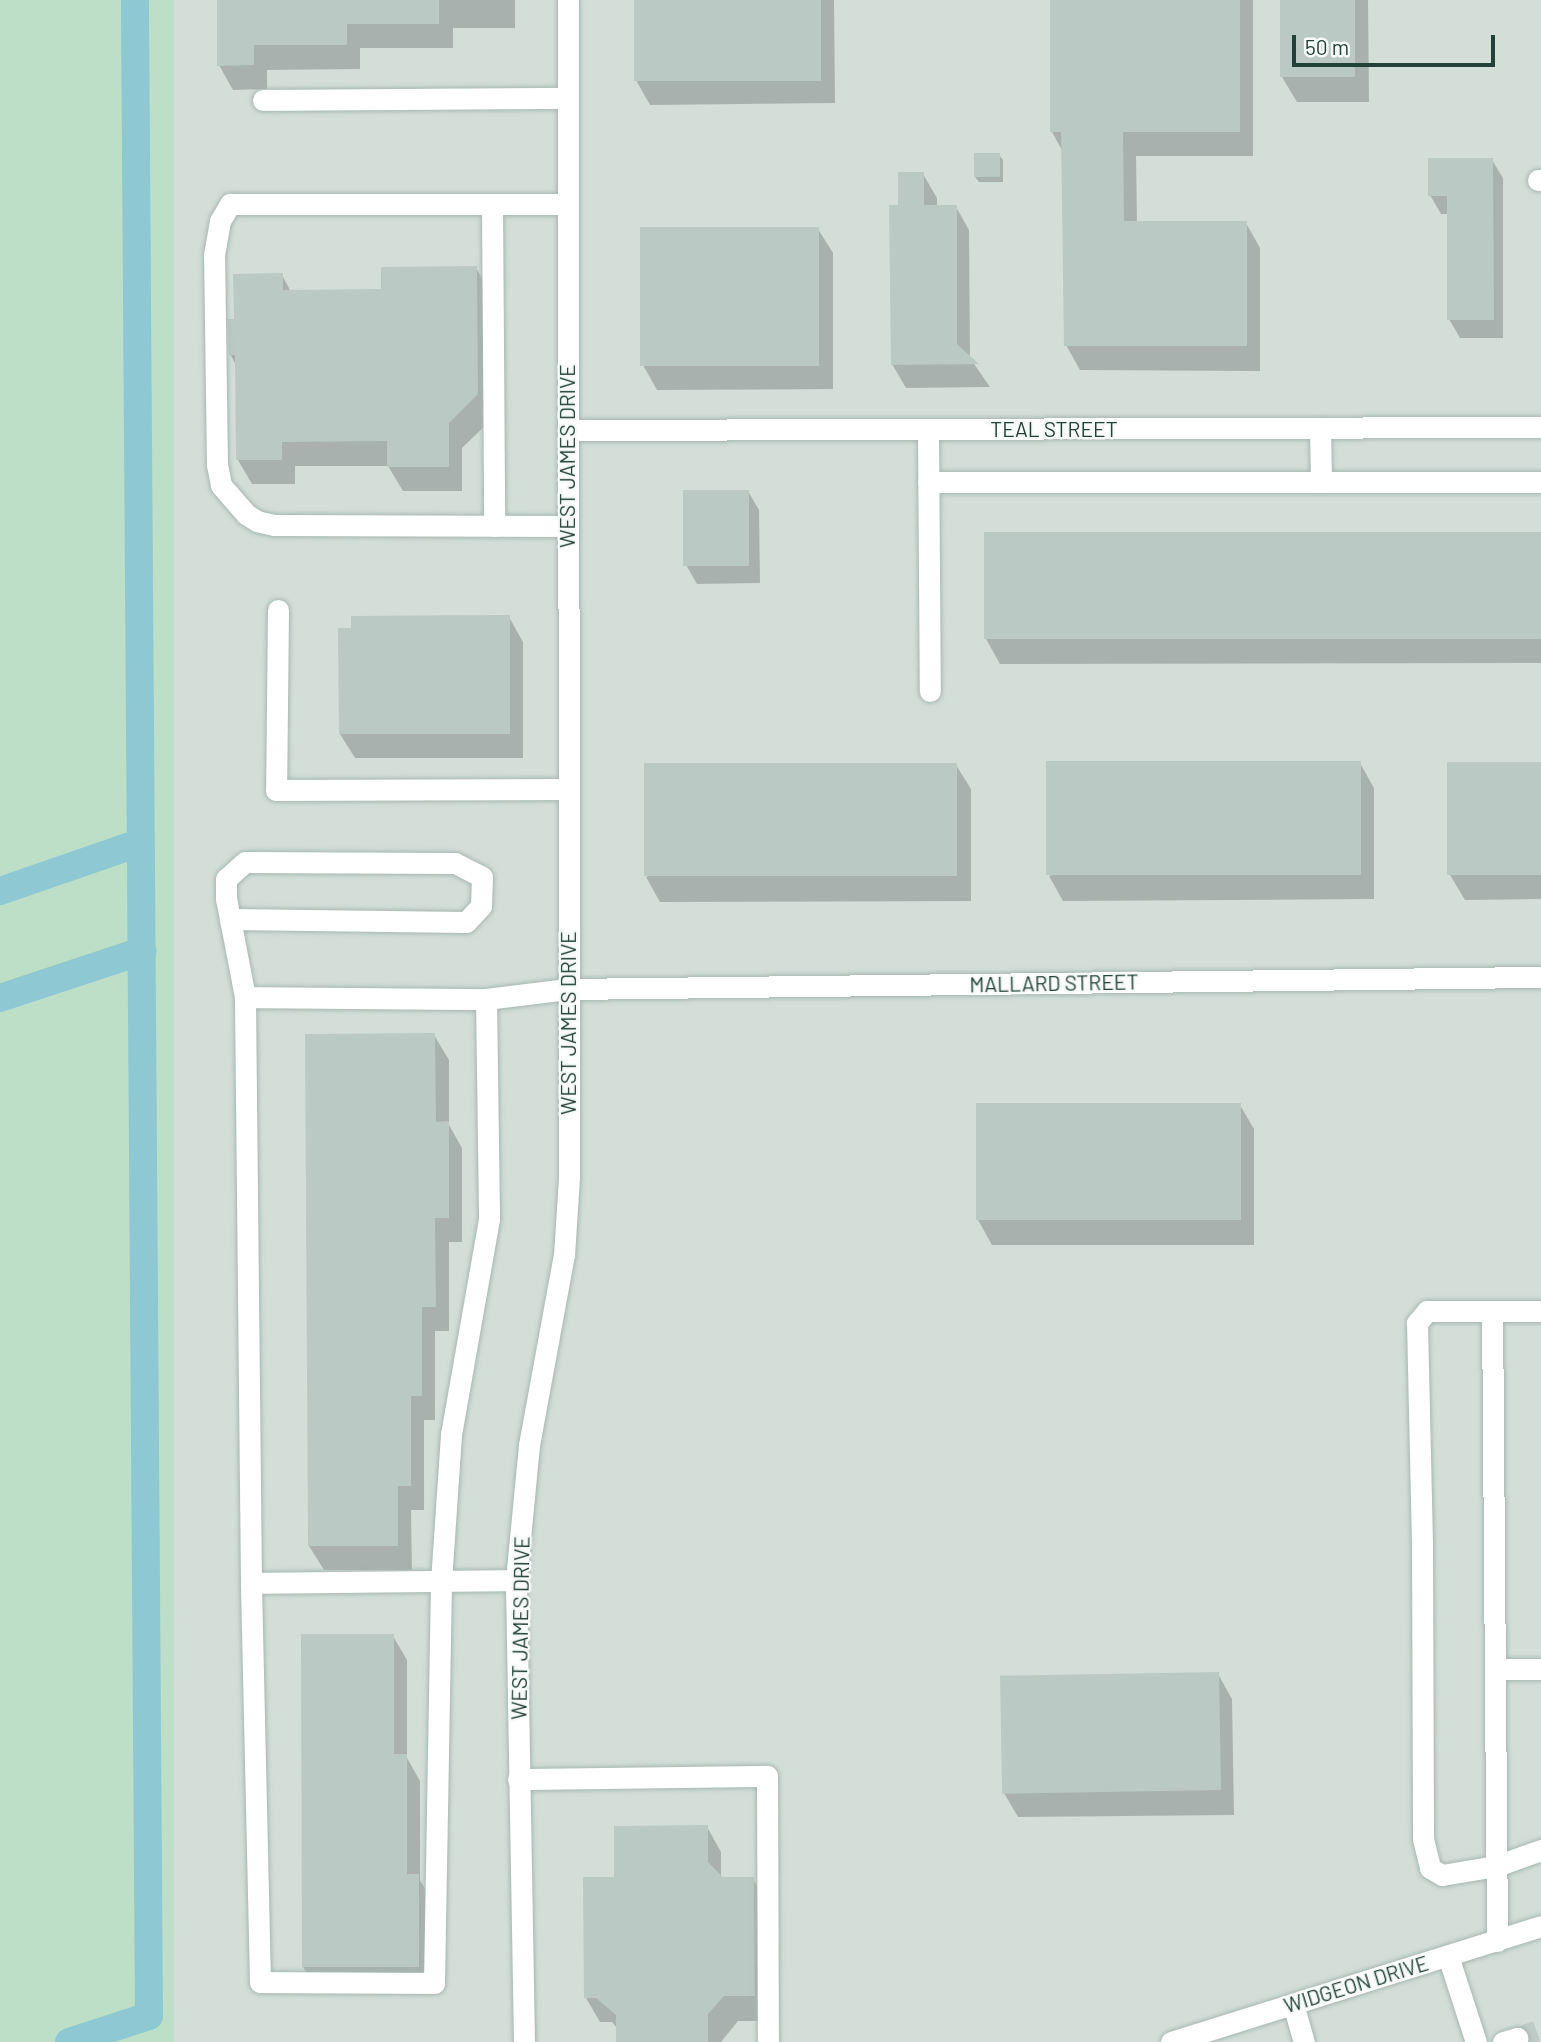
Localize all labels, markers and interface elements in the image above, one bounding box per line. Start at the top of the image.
scale bar [1296,21,1499,65]
text: 50 m [1305,34,1349,59]
street label: WEST JAMES DRIVE [554,364,580,548]
street label: TEAL STREET [990,416,1118,442]
street label: WEST JAMES DRIVE [555,931,581,1115]
street label: MALLARD STREET [969,969,1139,997]
street label: WEST JAMES DRIVE [506,1536,534,1720]
street label: WIDGEON DRIVE [1281,1950,1431,2018]

